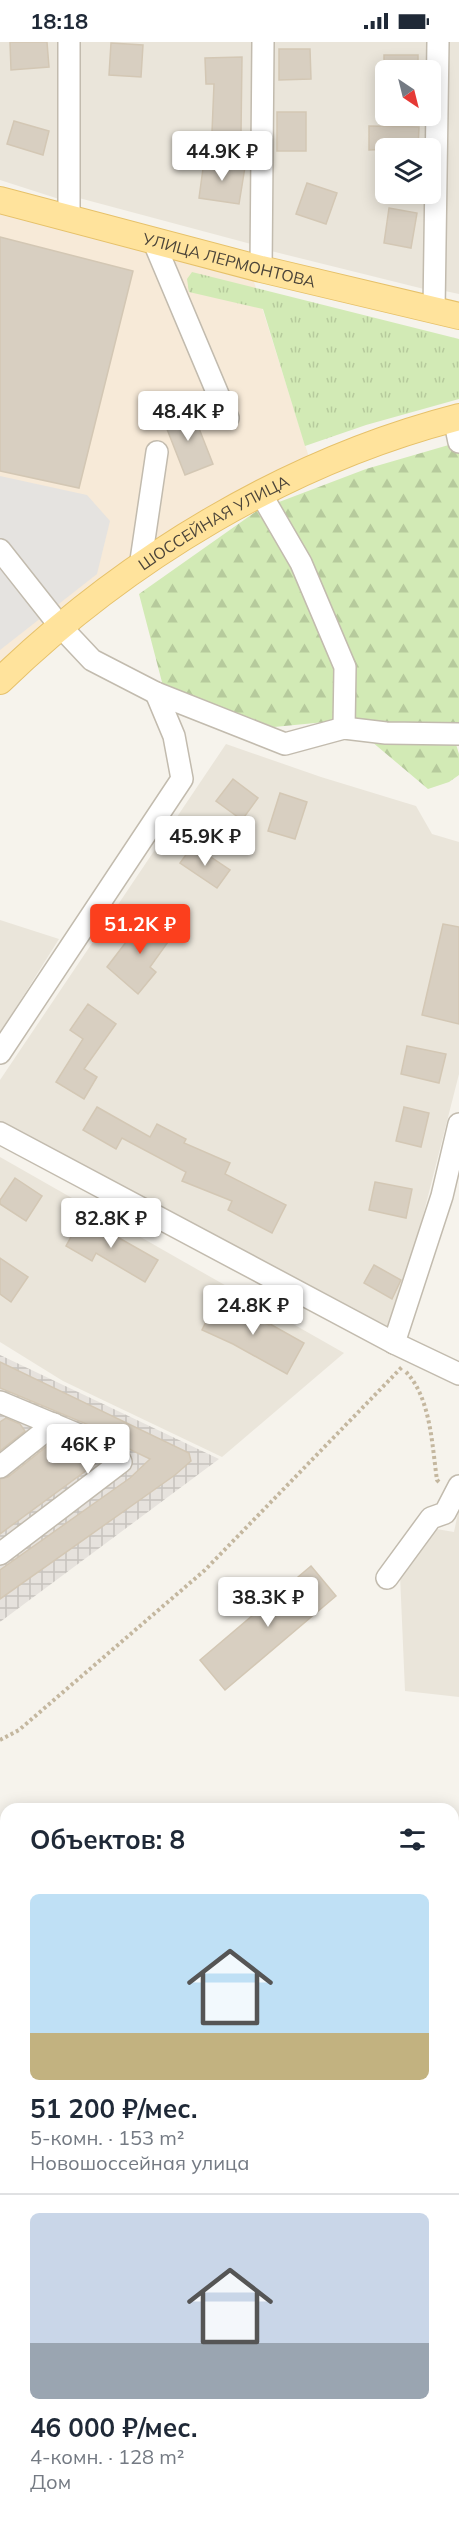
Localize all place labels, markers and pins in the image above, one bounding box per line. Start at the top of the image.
pin: 44.9K ₽ [167,131,277,182]
pin: 48.4K ₽ [133,391,243,442]
pin: 45.9K ₽ [150,816,260,867]
pin: 51.2K ₽ [85,904,195,955]
pin: 82.8K ₽ [56,1198,166,1249]
pin: 24.8K ₽ [198,1285,308,1336]
pin: 46K ₽ [46,1424,130,1475]
pin: 38.3K ₽ [213,1577,323,1628]

